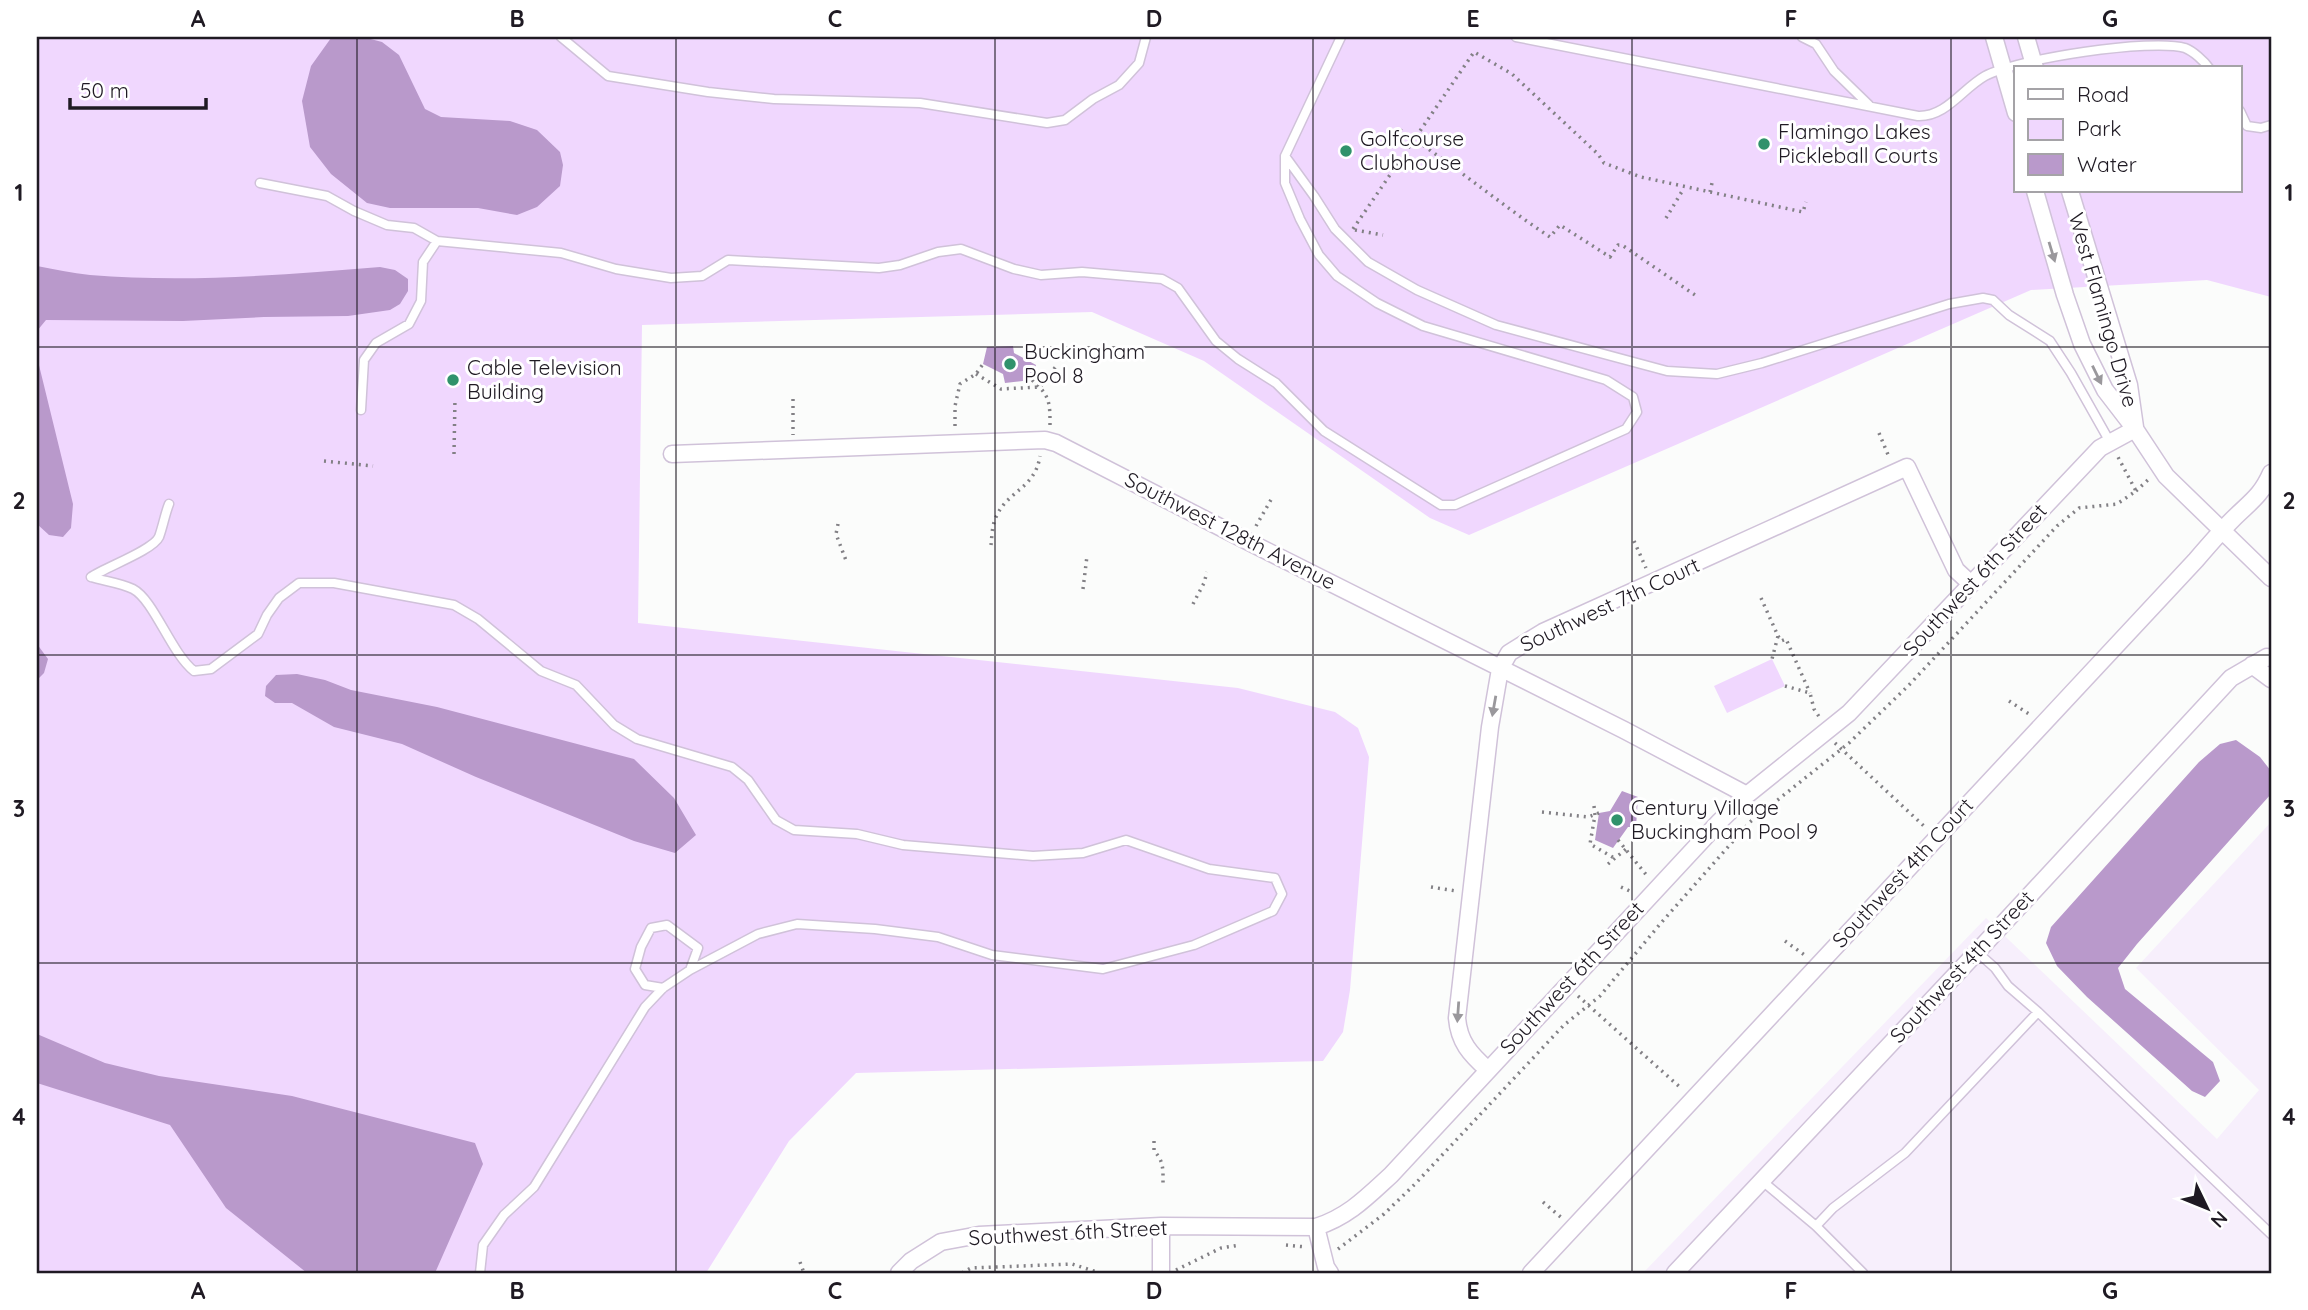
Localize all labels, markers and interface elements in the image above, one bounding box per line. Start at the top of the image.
text: A [191,4,206,33]
text: B [509,4,525,33]
text: C [828,4,842,33]
text: D [1146,4,1162,33]
text: E [1466,4,1480,33]
text: F [1785,4,1797,33]
text: G [2102,4,2118,33]
scale bar [70,66,206,110]
legend [2014,66,2242,192]
text: 50 m [80,77,129,103]
text: Road [2077,81,2129,107]
text: Park [2077,115,2121,141]
place label: Flamingo Lakes Pickleball Courts [1778,118,1938,168]
place label: Golfcourse Clubhouse [1360,125,1464,175]
marker: Flamingo Lakes Pickleball Courts [1756,136,1772,152]
marker: Golfcourse Clubhouse [1338,143,1354,159]
text: Water [2077,151,2137,177]
text: 1 [15,178,23,207]
text: 1 [2285,178,2293,207]
street label: West Flamingo Drive [2064,209,2144,410]
one-way arrow [2047,242,2057,263]
place label: Buckingham Pool 8 [1024,338,1145,388]
place label: Cable Television Building [467,354,622,404]
marker: Buckingham Pool 8 [1002,356,1018,372]
one-way arrow [2092,365,2103,385]
marker: Cable Television Building [445,372,461,388]
street label: Southwest 128th Avenue [1121,466,1340,595]
text: 2 [12,486,26,515]
text: 2 [2282,486,2296,515]
street label: Southwest 6th Street [1897,498,2052,661]
street label: Southwest 7th Court [1516,551,1703,657]
one-way arrow [1488,695,1499,717]
street label: Southwest 4th Court [1826,792,1978,953]
text: 3 [13,794,25,823]
place label: Century Village Buckingham Pool 9 [1631,794,1818,844]
text: 3 [2283,794,2295,823]
marker: Century Village Buckingham Pool 9 [1609,812,1625,828]
street label: Southwest 4th Street [1884,885,2039,1048]
street label: Southwest 6th Street [1494,896,1649,1059]
one-way arrow [1452,1001,1463,1023]
text: 4 [12,1102,26,1131]
text: 4 [2282,1102,2296,1131]
north arrow [2172,1174,2242,1244]
text: N [2206,1206,2233,1233]
street label: Southwest 6th Street [968,1214,1168,1250]
text: A [191,1276,206,1305]
text: B [509,1276,525,1305]
text: C [828,1276,842,1305]
text: D [1146,1276,1162,1305]
text: E [1466,1276,1480,1305]
text: F [1785,1276,1797,1305]
text: G [2102,1276,2118,1305]

